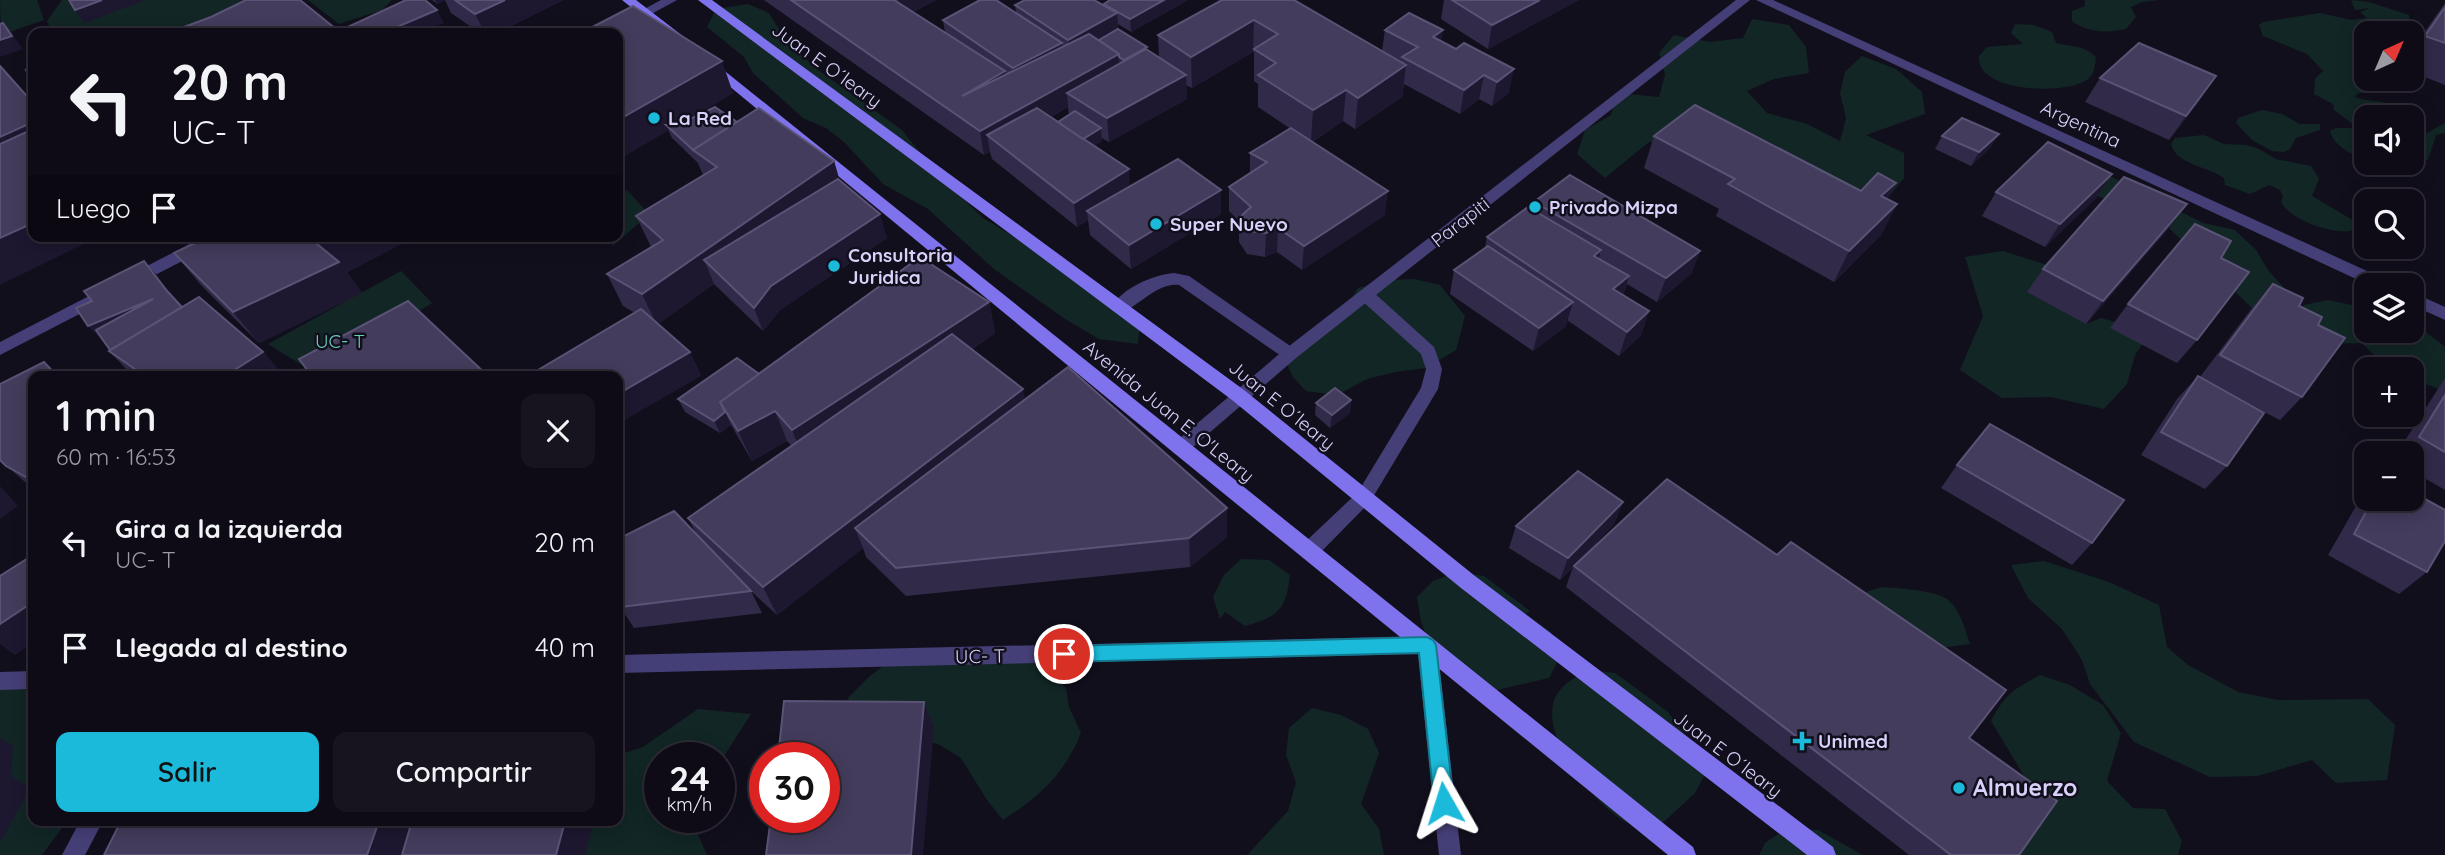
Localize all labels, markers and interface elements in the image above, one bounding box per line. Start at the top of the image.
street label: Juan E O´leary [767,17,887,113]
north arrow [2354,21,2424,91]
map controls [2354,21,2424,511]
text: 20 m [171,51,288,112]
icon: left [56,56,147,147]
street label: Argentina [2037,95,2125,153]
button: sound [2354,105,2424,175]
place label: La Red [668,106,732,130]
marker: La Red [646,110,662,126]
text: UC- T [171,112,255,152]
icon: arrive [145,189,183,227]
button: search [2354,189,2424,259]
text: Luego [56,192,131,225]
street label: Parapiti [1426,192,1494,252]
place label: Privado Mizpa [1549,195,1678,219]
marker: Privado Mizpa [1527,199,1543,215]
place label: Super Nuevo [1170,212,1288,236]
marker: Super Nuevo [1148,216,1164,232]
place label: Consultoria Juridica [848,243,953,289]
marker: Consultoria Juridica [826,258,842,274]
button: layers [2354,273,2424,343]
park label: UC- T [315,329,365,353]
street label: Avenida Juan E. O'Leary [1079,335,1259,487]
street label: Juan E O´leary [1224,355,1340,455]
button: + [2354,357,2424,427]
text: 1 min [56,389,157,442]
button: close [521,394,595,468]
button: − [2354,441,2424,511]
text: 60 m · 16:53 [56,442,176,471]
text: Gira a la izquierda [115,512,343,545]
icon: left [56,524,94,562]
text: 20 m [534,526,595,559]
text: UC- T [115,545,176,574]
pin [1034,624,1094,684]
icon: arrive [56,629,94,667]
text: Llegada al destino [115,631,348,664]
text: 40 m [535,631,595,664]
icon: arrive [1045,635,1083,673]
street label: UC- T [955,644,1005,668]
street label: Juan E O´leary [1669,705,1787,803]
place label: Unimed [1818,729,1888,753]
marker: Unimed [1792,731,1812,751]
button: Salir [56,732,319,812]
button: Compartir [333,732,595,812]
speed limit sign: 30 [749,742,840,833]
text: 24 [669,756,710,800]
position arrow [1407,766,1481,840]
place label: Almuerzo [1973,773,2077,802]
marker: Almuerzo [1951,780,1967,796]
text: km/h [667,793,712,816]

